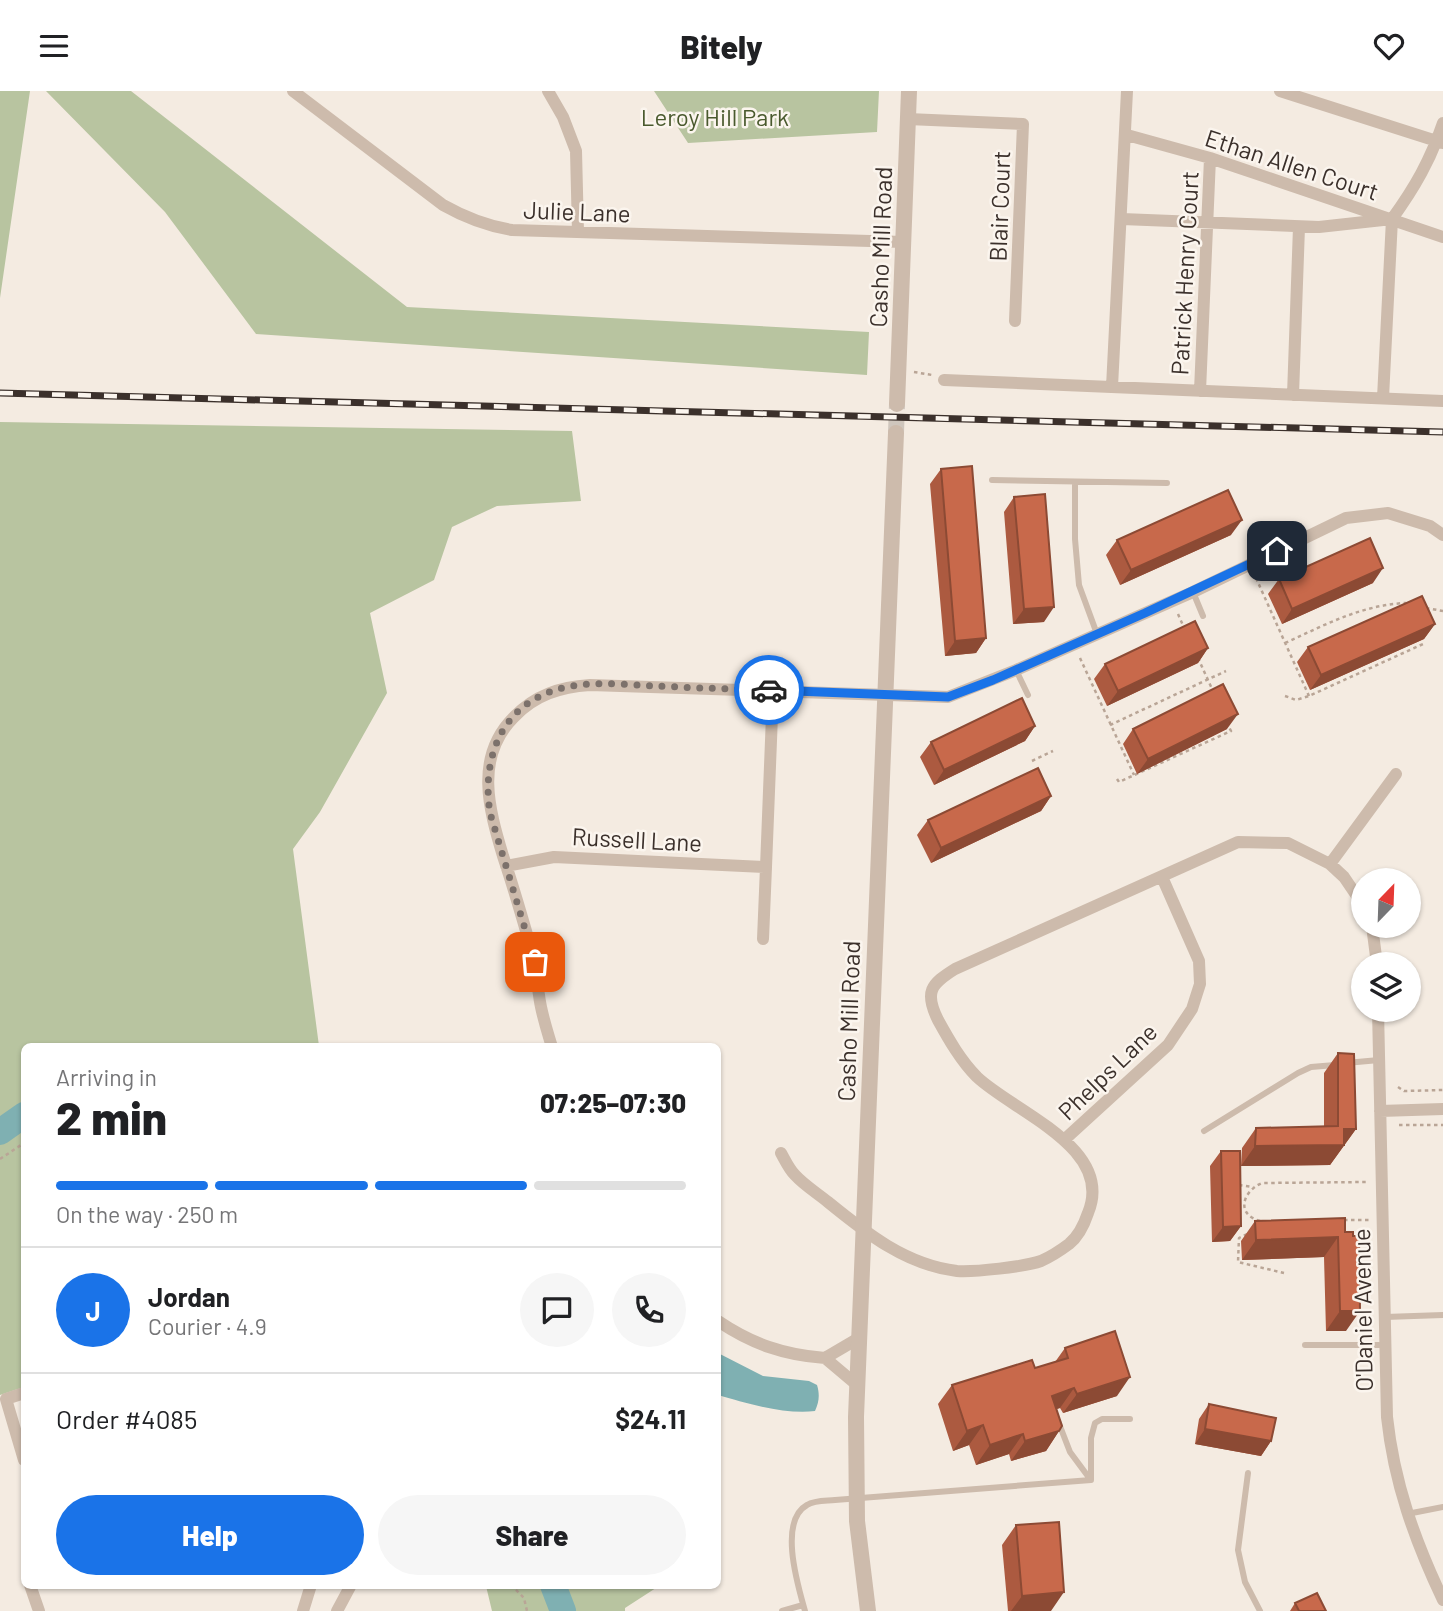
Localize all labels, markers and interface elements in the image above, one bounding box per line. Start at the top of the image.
icon: menu [35,27,73,65]
text: Bitely [680,27,763,65]
icon: heart [1370,27,1408,65]
park label: Leroy Hill Park [641,102,789,131]
street label: Ethan Allen Court [1202,122,1382,206]
street label: Blair Court [983,150,1015,262]
street label: Casho Mill Road [863,166,897,328]
street label: Patrick Henry Court [1164,170,1204,376]
street label: Julie Lane [523,195,631,227]
pin [1247,521,1307,581]
icon: home [1258,532,1296,570]
courier [734,655,804,725]
icon: car [750,671,788,709]
street label: Russell Lane [571,821,703,857]
north arrow [1351,868,1421,938]
map controls [1351,868,1421,1022]
pin [505,932,565,992]
street label: Casho Mill Road [831,940,865,1102]
icon: bag [516,943,554,981]
button: layers [1351,952,1421,1022]
street label: Phelps Lane [1051,1017,1163,1125]
text: Arriving in [56,1063,157,1091]
text: 07:25–07:30 [540,1087,686,1118]
text: 2 min [56,1089,167,1144]
text: On the way · 250 m [56,1200,238,1228]
street label: O'Daniel Avenue [1346,1228,1378,1392]
button: chat [520,1273,594,1347]
button: phone [612,1273,686,1347]
text: Jordan [148,1281,230,1312]
text: J [85,1295,101,1326]
text: Courier · 4.9 [148,1312,267,1340]
text: Order #4085 [56,1403,197,1434]
text: $24.11 [615,1403,686,1434]
button: Help [56,1495,364,1575]
button: Share [378,1495,686,1575]

